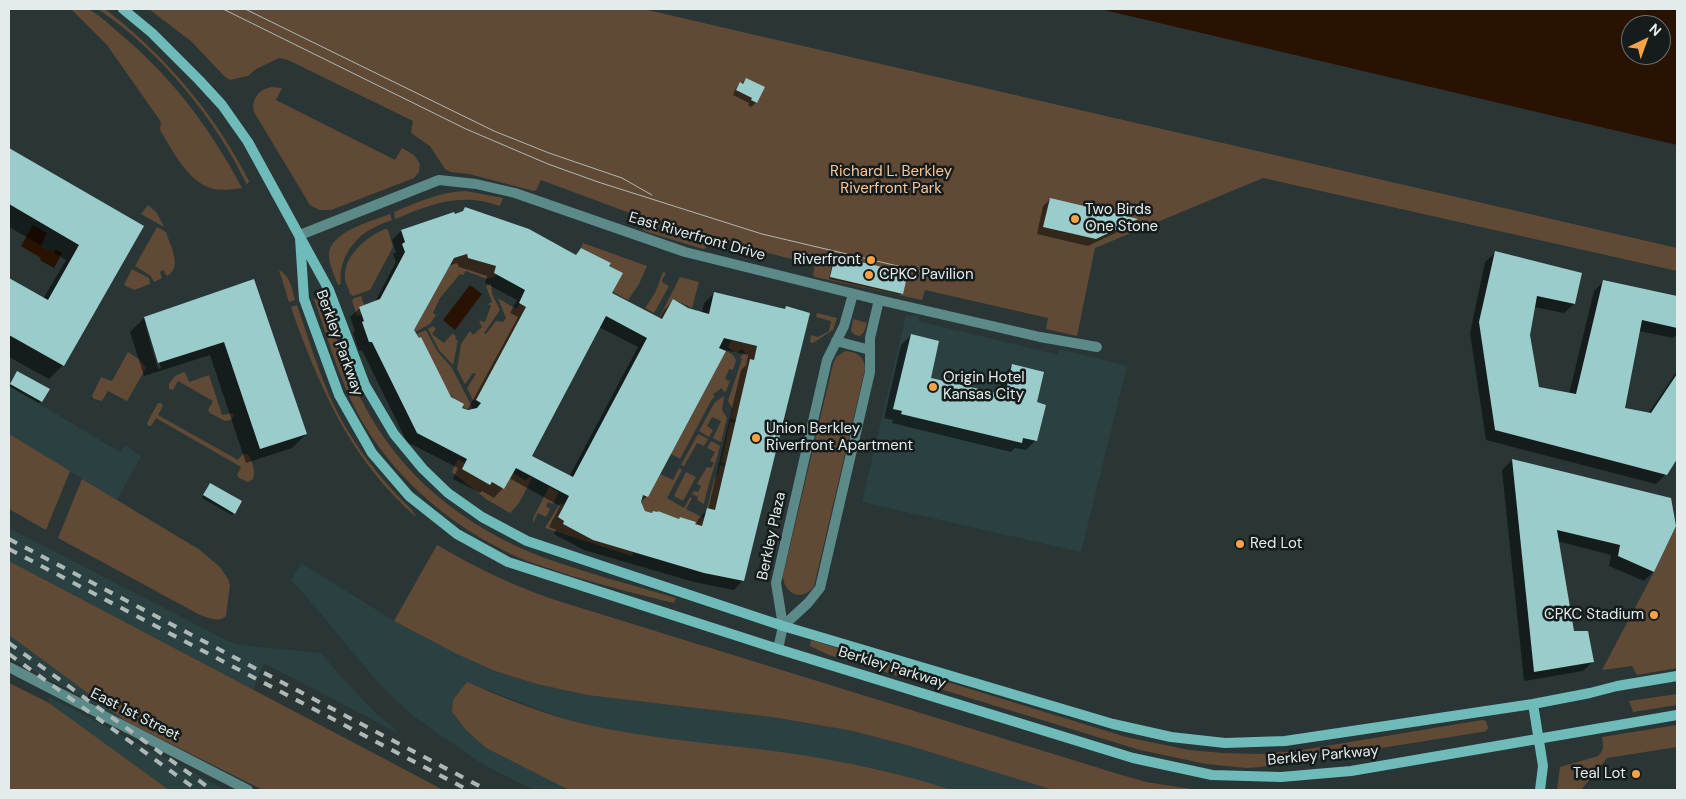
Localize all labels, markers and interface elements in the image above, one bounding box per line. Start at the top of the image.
north arrow [1621,15,1671,65]
text: N [1646,19,1665,40]
park label: Richard L. Berkley Riverfront Park [830,163,952,198]
place label: Two Birds One Stone [1085,201,1158,236]
street label: East Riverfront Drive [627,209,767,265]
marker: Two Birds One Stone [1069,213,1081,225]
place label: Riverfront [793,251,861,269]
marker: Riverfront [865,254,877,266]
place label: CPKC Pavilion [879,266,974,284]
marker: CPKC Pavilion [863,269,875,281]
street label: Berkley Parkway [311,287,367,399]
place label: Origin Hotel Kansas City [943,369,1025,404]
marker: Origin Hotel Kansas City [927,381,939,393]
place label: Union Berkley Riverfront Apartment [766,420,913,455]
marker: Union Berkley Riverfront Apartment [750,432,762,444]
street label: Berkley Plaza [754,490,790,582]
place label: Red Lot [1250,535,1302,553]
marker: Red Lot [1234,538,1246,550]
place label: CPKC Stadium [1544,606,1644,624]
marker: CPKC Stadium [1648,609,1660,621]
street label: Berkley Parkway [836,643,948,693]
street label: East 1st Street [87,685,183,745]
street label: Berkley Parkway [1267,742,1379,770]
place label: Teal Lot [1573,765,1626,783]
marker: Teal Lot [1630,768,1642,780]

